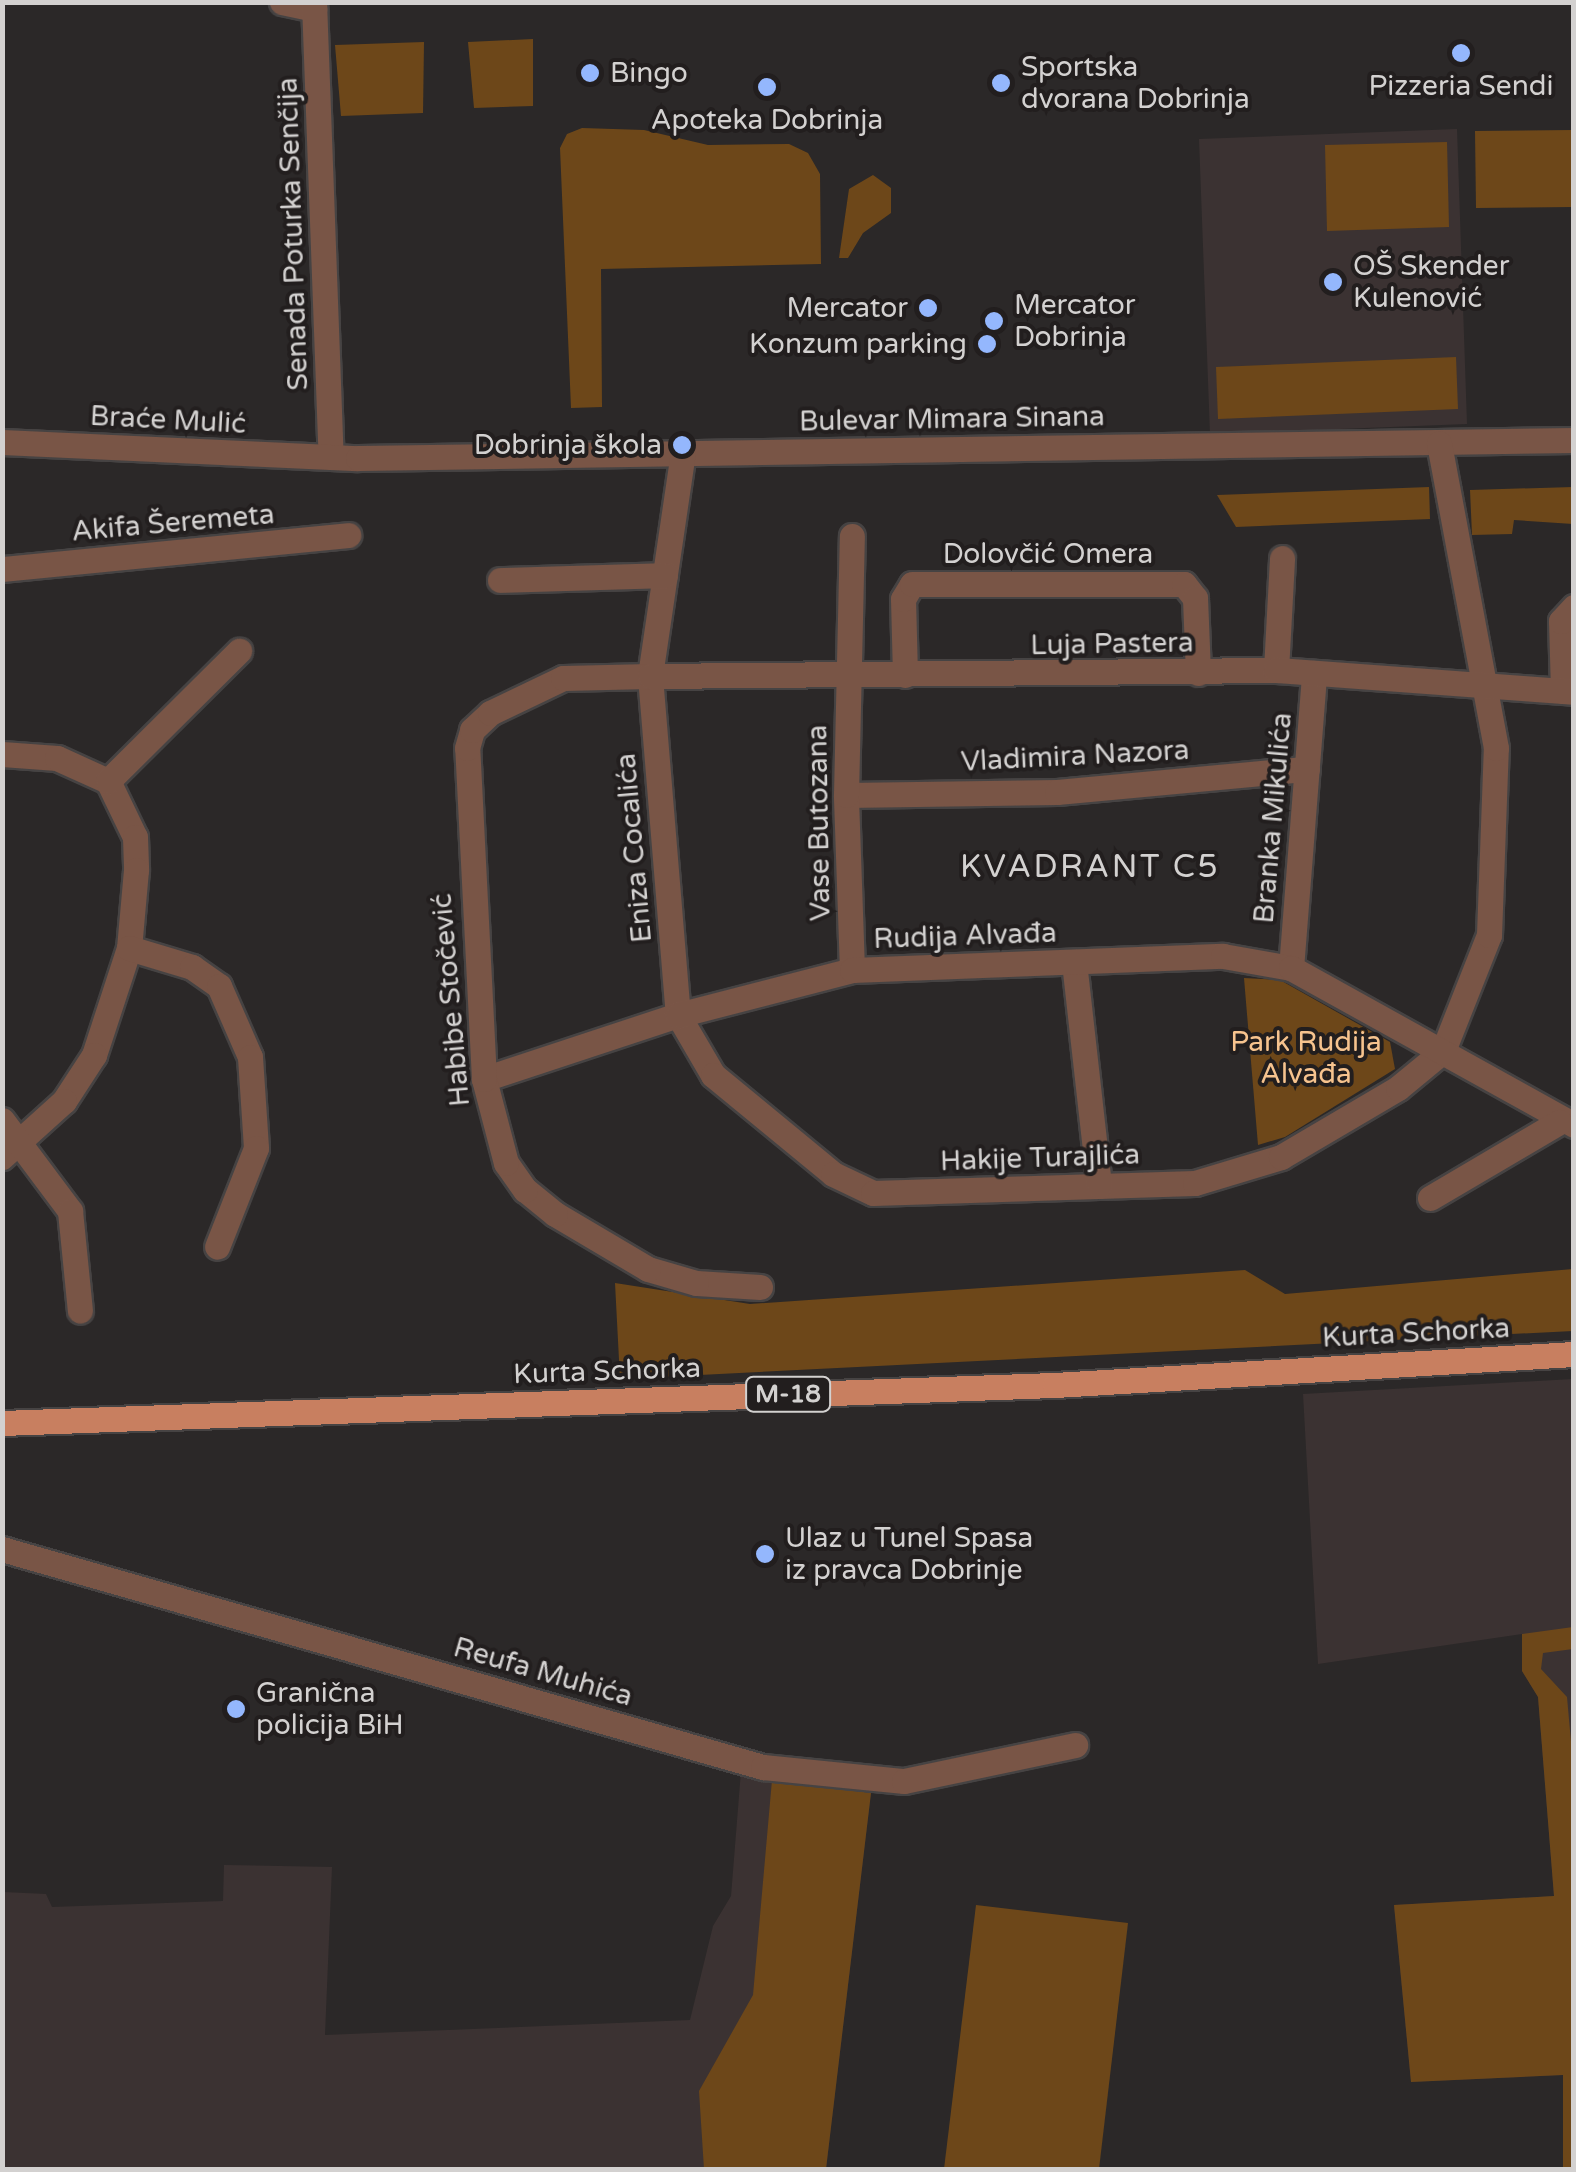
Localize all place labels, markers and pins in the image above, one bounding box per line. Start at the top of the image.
marker: Pizzeria Sendi [1450,42,1472,64]
place label: Sportska dvorana Dobrinja [1021,50,1250,116]
place label: Bingo [610,56,688,90]
marker: Bingo [579,62,601,84]
place label: Pizzeria Sendi [1369,69,1553,103]
marker: Sportska dvorana Dobrinja [990,72,1012,94]
marker: Apoteka Dobrinja [756,76,778,98]
place label: Apoteka Dobrinja [651,103,883,137]
place label: OŠ Skender Kulenović [1353,249,1509,315]
marker: OŠ Skender Kulenović [1322,271,1344,293]
place label: Mercator Dobrinja [1014,288,1135,354]
place label: Mercator [787,291,908,325]
marker: Mercator [917,297,939,319]
marker: Mercator Dobrinja [983,310,1005,332]
place label: Konzum parking [749,327,967,361]
marker: Konzum parking [976,333,998,355]
place label: Dobrinja škola [474,428,662,462]
marker: Dobrinja škola [671,434,693,456]
place label: Ulaz u Tunel Spasa iz pravca Dobrinje [785,1521,1033,1587]
marker: Ulaz u Tunel Spasa iz pravca Dobrinje [754,1543,776,1565]
place label: Granična policija BiH [256,1676,404,1742]
marker: Granična policija BiH [225,1698,247,1720]

